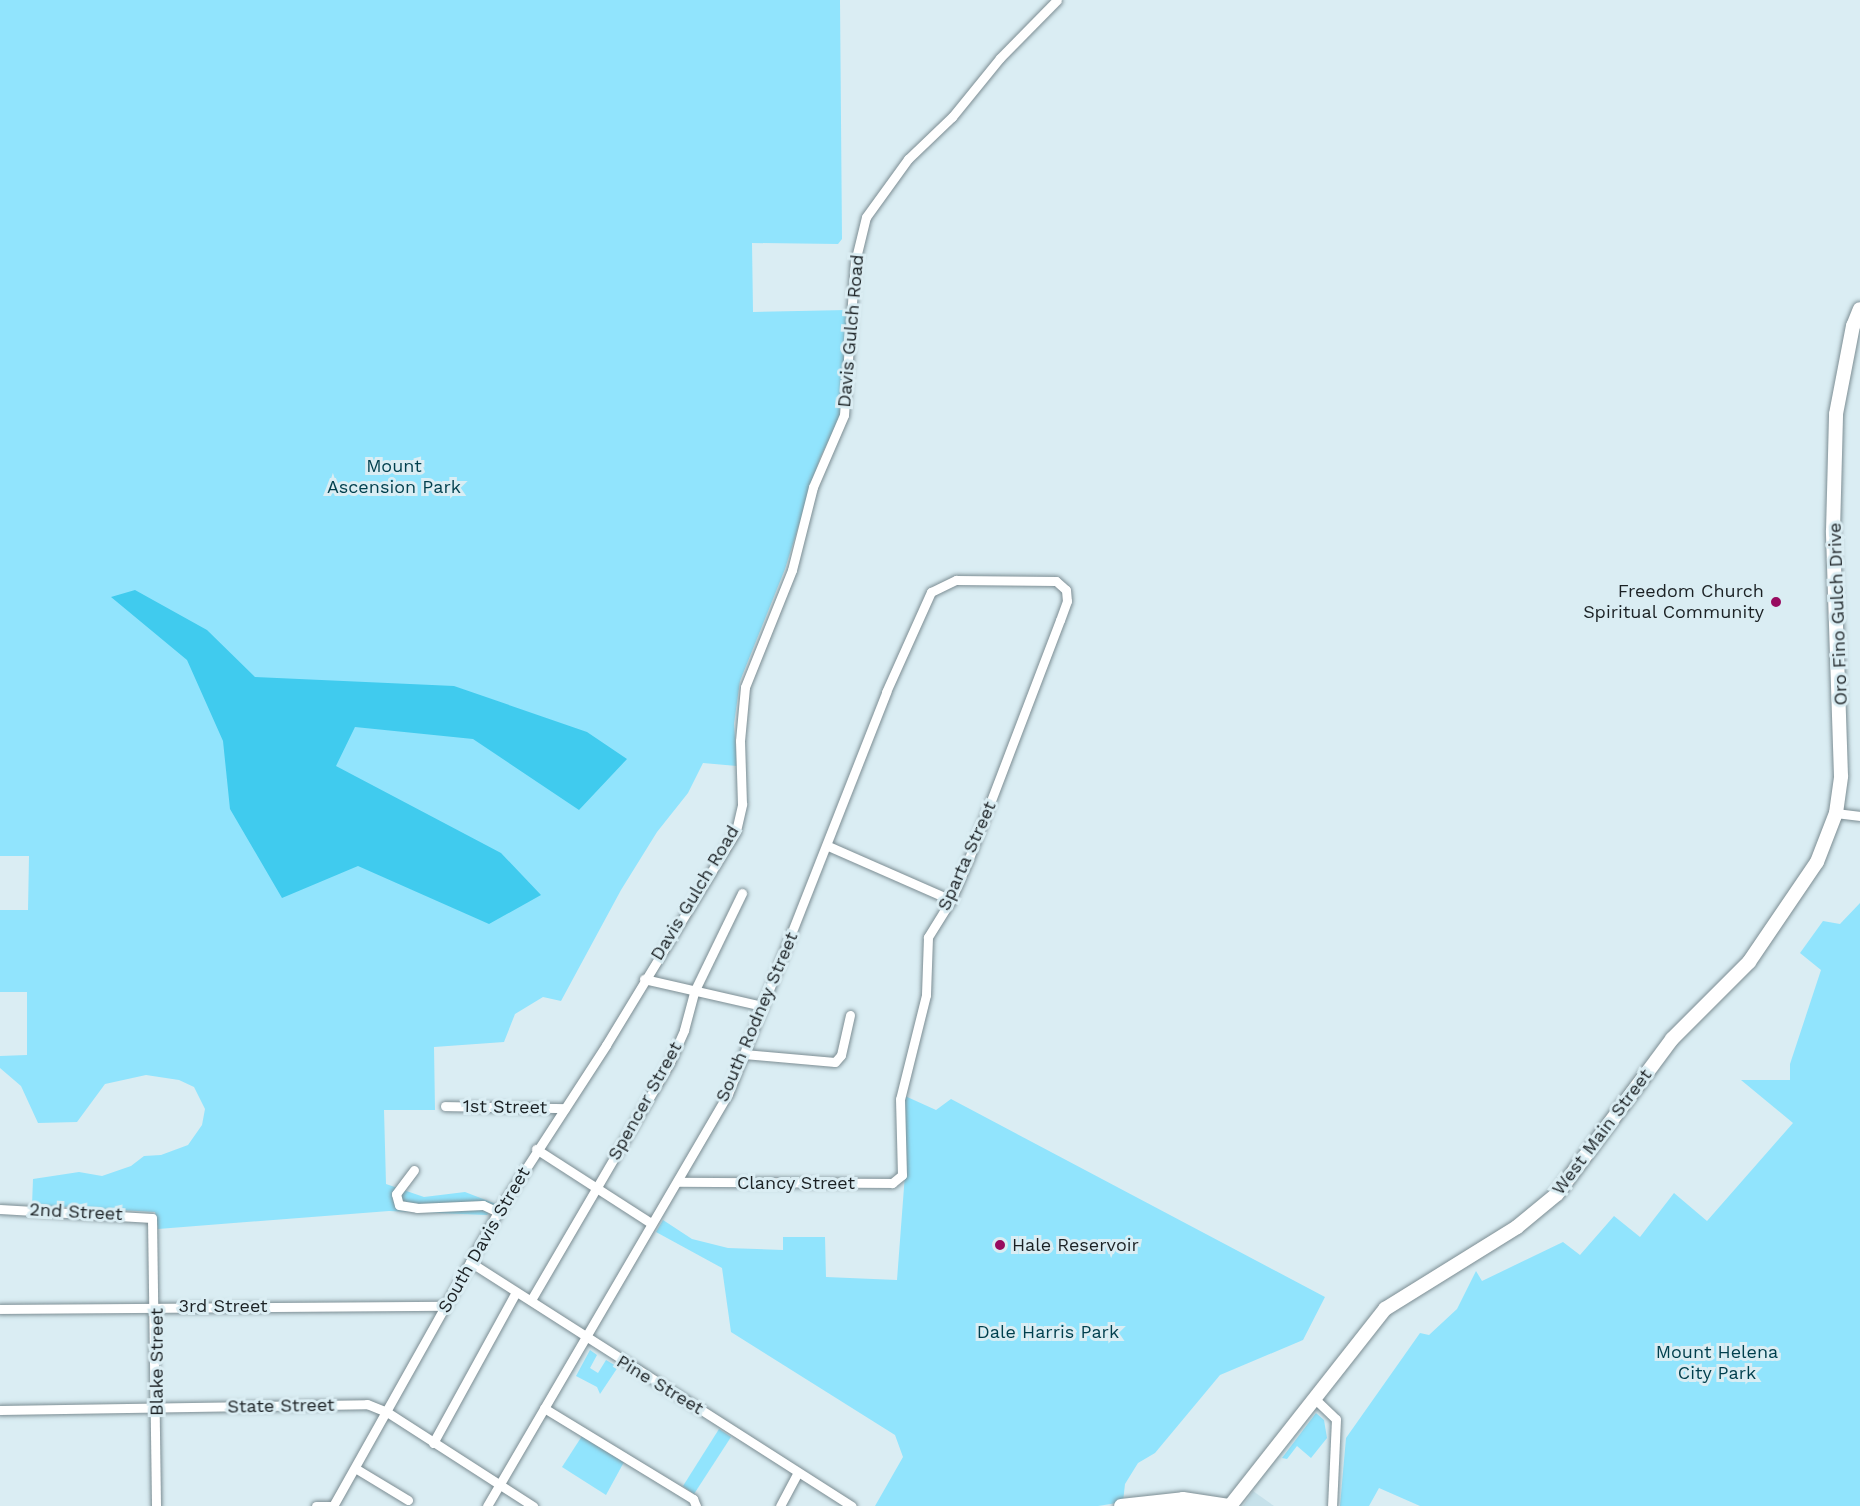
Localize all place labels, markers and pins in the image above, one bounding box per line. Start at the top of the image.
place label: Freedom Church Spiritual Community [1583,581,1764,624]
marker: Freedom Church Spiritual Community [1769,595,1783,609]
place label: Hale Reservoir [1012,1234,1139,1256]
marker: Hale Reservoir [993,1238,1007,1252]

